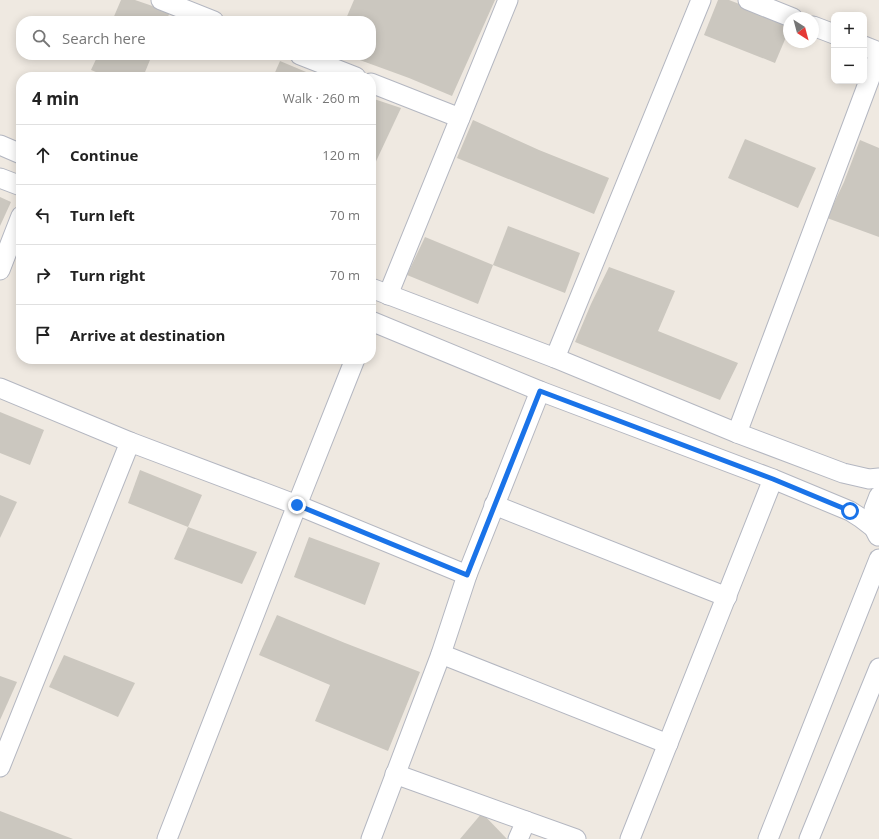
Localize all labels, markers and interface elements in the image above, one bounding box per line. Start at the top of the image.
north arrow [783,12,819,48]
map controls [831,12,867,84]
button: + [831,12,867,48]
search box [16,16,376,60]
icon: search [30,27,52,49]
text: Search here [62,28,146,48]
button: − [831,48,867,84]
text: 4 min [32,87,79,110]
text: Walk · 260 m [283,89,360,107]
icon: ahead [32,144,54,166]
text: Continue [70,145,138,165]
text: 120 m [322,146,360,164]
icon: left [32,204,54,226]
text: Turn left [70,205,135,225]
text: 70 m [330,206,360,224]
icon: right [32,264,54,286]
text: Turn right [70,265,145,285]
text: 70 m [330,266,360,284]
icon: arrive [32,324,54,346]
text: Arrive at destination [70,325,225,345]
route end [288,496,306,514]
route start [841,502,859,520]

